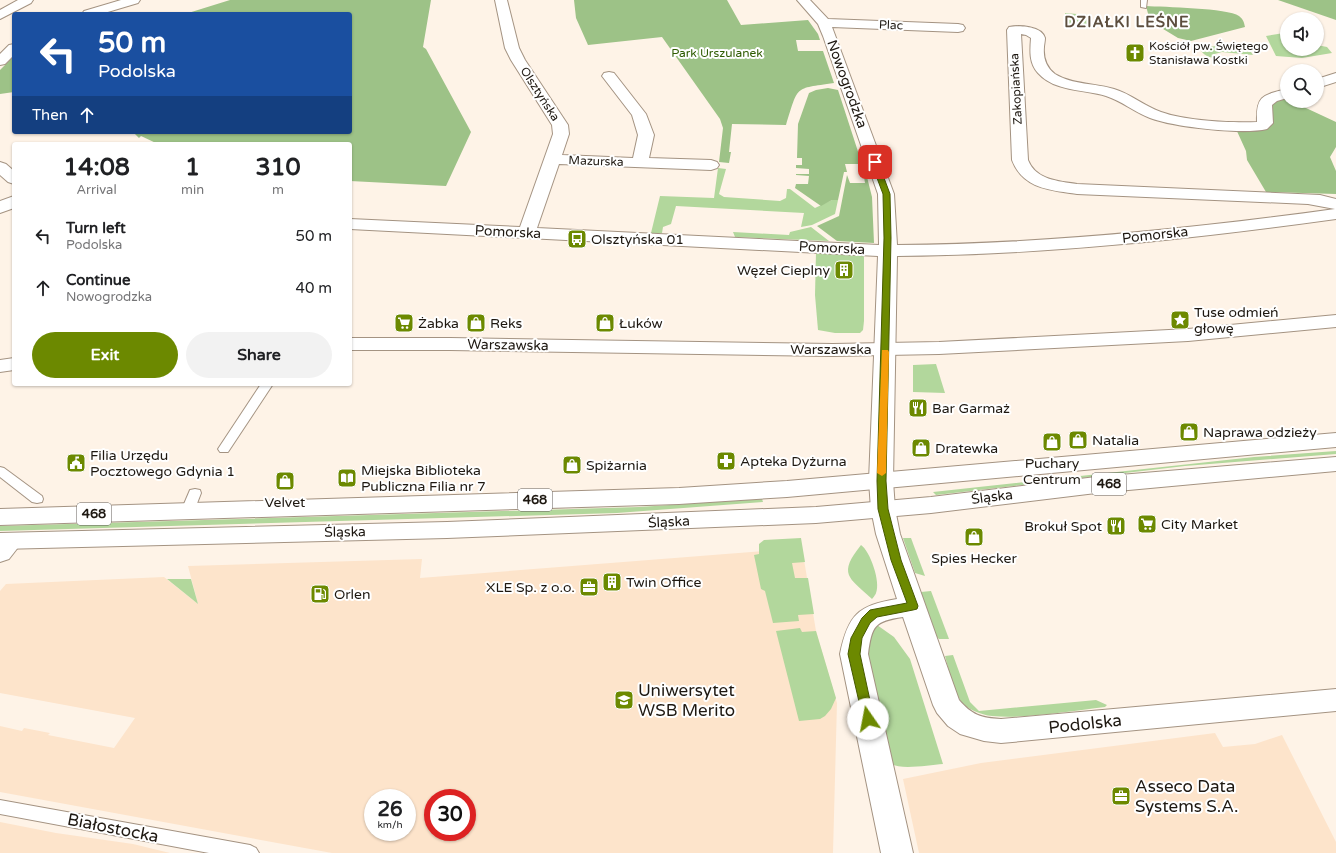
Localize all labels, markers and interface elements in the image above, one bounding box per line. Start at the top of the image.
district label: DZIAŁKI LEŚNE [1064,12,1190,31]
map controls [1280,12,1324,108]
button: sound [1280,12,1324,56]
street label: Plac [879,18,903,32]
text: 50 m [98,26,166,60]
icon: left [32,28,84,80]
street label: Nowogrodzka [823,38,871,130]
place label: Kościół pw. Świętego Stanisława Kostki [1149,39,1268,67]
church icon: Kościół pw. Świętego Stanisława Kostki [1124,42,1146,64]
park label: Park Urszulanek [671,46,763,60]
street label: Zakopiańska [1007,53,1025,125]
text: Podolska [98,60,176,82]
street label: Olsztyńska [517,64,563,124]
button: search [1280,64,1324,108]
icon: ahead [76,104,98,126]
text: Then [32,106,68,124]
pin [858,145,892,179]
icon: arrive [864,151,886,173]
text: 14:08 [63,153,130,182]
text: 1 [185,153,200,182]
text: 310 [255,153,301,182]
street label: Mazurska [568,153,624,169]
text: Arrival [76,182,117,198]
text: min [181,182,204,198]
text: m [272,182,284,198]
text: Turn left [66,219,126,237]
street label: Pomorska [474,222,542,242]
street label: Pomorska [1121,223,1189,247]
icon: left [32,225,54,247]
text: 50 m [295,227,332,245]
bus stop icon: Olsztyńska 01 [566,228,588,250]
place label: Olsztyńska 01 [591,231,684,248]
text: Podolska [66,237,122,253]
street label: Pomorska [798,238,866,258]
building icon: Węzeł Cieplny [833,259,855,281]
place label: Węzeł Cieplny [737,262,830,279]
text: Continue [66,271,130,289]
icon: ahead [32,277,54,299]
text: 40 m [295,279,332,297]
text: Nowogrodzka [66,289,152,305]
place label: Tuse odmień głowę [1194,304,1279,337]
place icon: Tuse odmień głowę [1169,309,1191,331]
supermarket icon: Żabka [393,312,415,334]
shop icon: Reks [465,312,487,334]
shop icon: Łuków [594,312,616,334]
place label: Żabka [418,315,459,332]
place label: Reks [490,315,522,332]
place label: Łuków [619,315,663,332]
button: Exit [32,332,178,378]
button: Share [186,332,332,378]
street label: Warszawska [467,336,549,354]
street label: Warszawska [790,341,872,358]
restaurant icon: Bar Garmaż [907,397,929,419]
place label: Bar Garmaż [932,400,1010,417]
shop icon: Naprawa odzieży [1178,421,1200,443]
place label: Naprawa odzieży [1203,424,1317,441]
shop icon: Natalia [1067,429,1089,451]
shop icon: Puchary Centrum [1041,431,1063,453]
place label: Natalia [1092,432,1139,449]
shop icon: Dratewka [910,437,932,459]
place label: Dratewka [935,440,998,457]
place label: Filia Urzędu Pocztowego Gdynia 1 [90,447,235,480]
pharmacy icon: Apteka Dyżurna [715,450,737,472]
public building icon: Filia Urzędu Pocztowego Gdynia 1 [65,452,87,474]
place label: Apteka Dyżurna [740,453,847,470]
shop icon: Spiżarnia [561,454,583,476]
place label: Puchary Centrum [1023,455,1081,488]
place label: Spiżarnia [586,457,647,474]
place label: Miejska Biblioteka Publiczna Filia nr 7 [361,462,486,495]
library icon: Miejska Biblioteka Publiczna Filia nr 7 [336,467,358,489]
shop icon: Velvet [274,470,296,492]
road number: 468 [1092,473,1126,495]
street label: Śląska [970,486,1014,508]
road number: 468 [518,489,552,511]
place label: Velvet [265,494,306,511]
road number: 468 [77,503,111,525]
street label: Śląska [648,512,690,532]
supermarket icon: City Market [1136,513,1158,535]
restaurant icon: Brokuł Spot [1105,515,1127,537]
place label: City Market [1161,516,1239,533]
place label: Brokuł Spot [1024,518,1103,535]
street label: Śląska [324,523,366,541]
shop icon: Spies Hecker [963,526,985,548]
place label: Spies Hecker [931,550,1017,567]
building icon: Twin Office [601,571,623,593]
place label: Twin Office [626,574,701,591]
office icon: XLE Sp. z o.o. [578,576,600,598]
place label: XLE Sp. z o.o. [486,579,575,596]
fuel station icon: Orlen [309,583,331,605]
place label: Orlen [334,586,371,603]
place label: Uniwersytet WSB Merito [638,680,735,721]
school or university icon: Uniwersytet WSB Merito [613,689,635,711]
position arrow [847,698,889,740]
street label: Podolska [1047,710,1123,738]
place label: Asseco Data Systems S.A. [1135,776,1238,817]
office icon: Asseco Data Systems S.A. [1110,785,1132,807]
speed limit sign: 30 [424,789,476,841]
text: 26 [377,798,403,822]
street label: Białostocka [66,809,160,847]
text: km/h [377,819,403,831]

